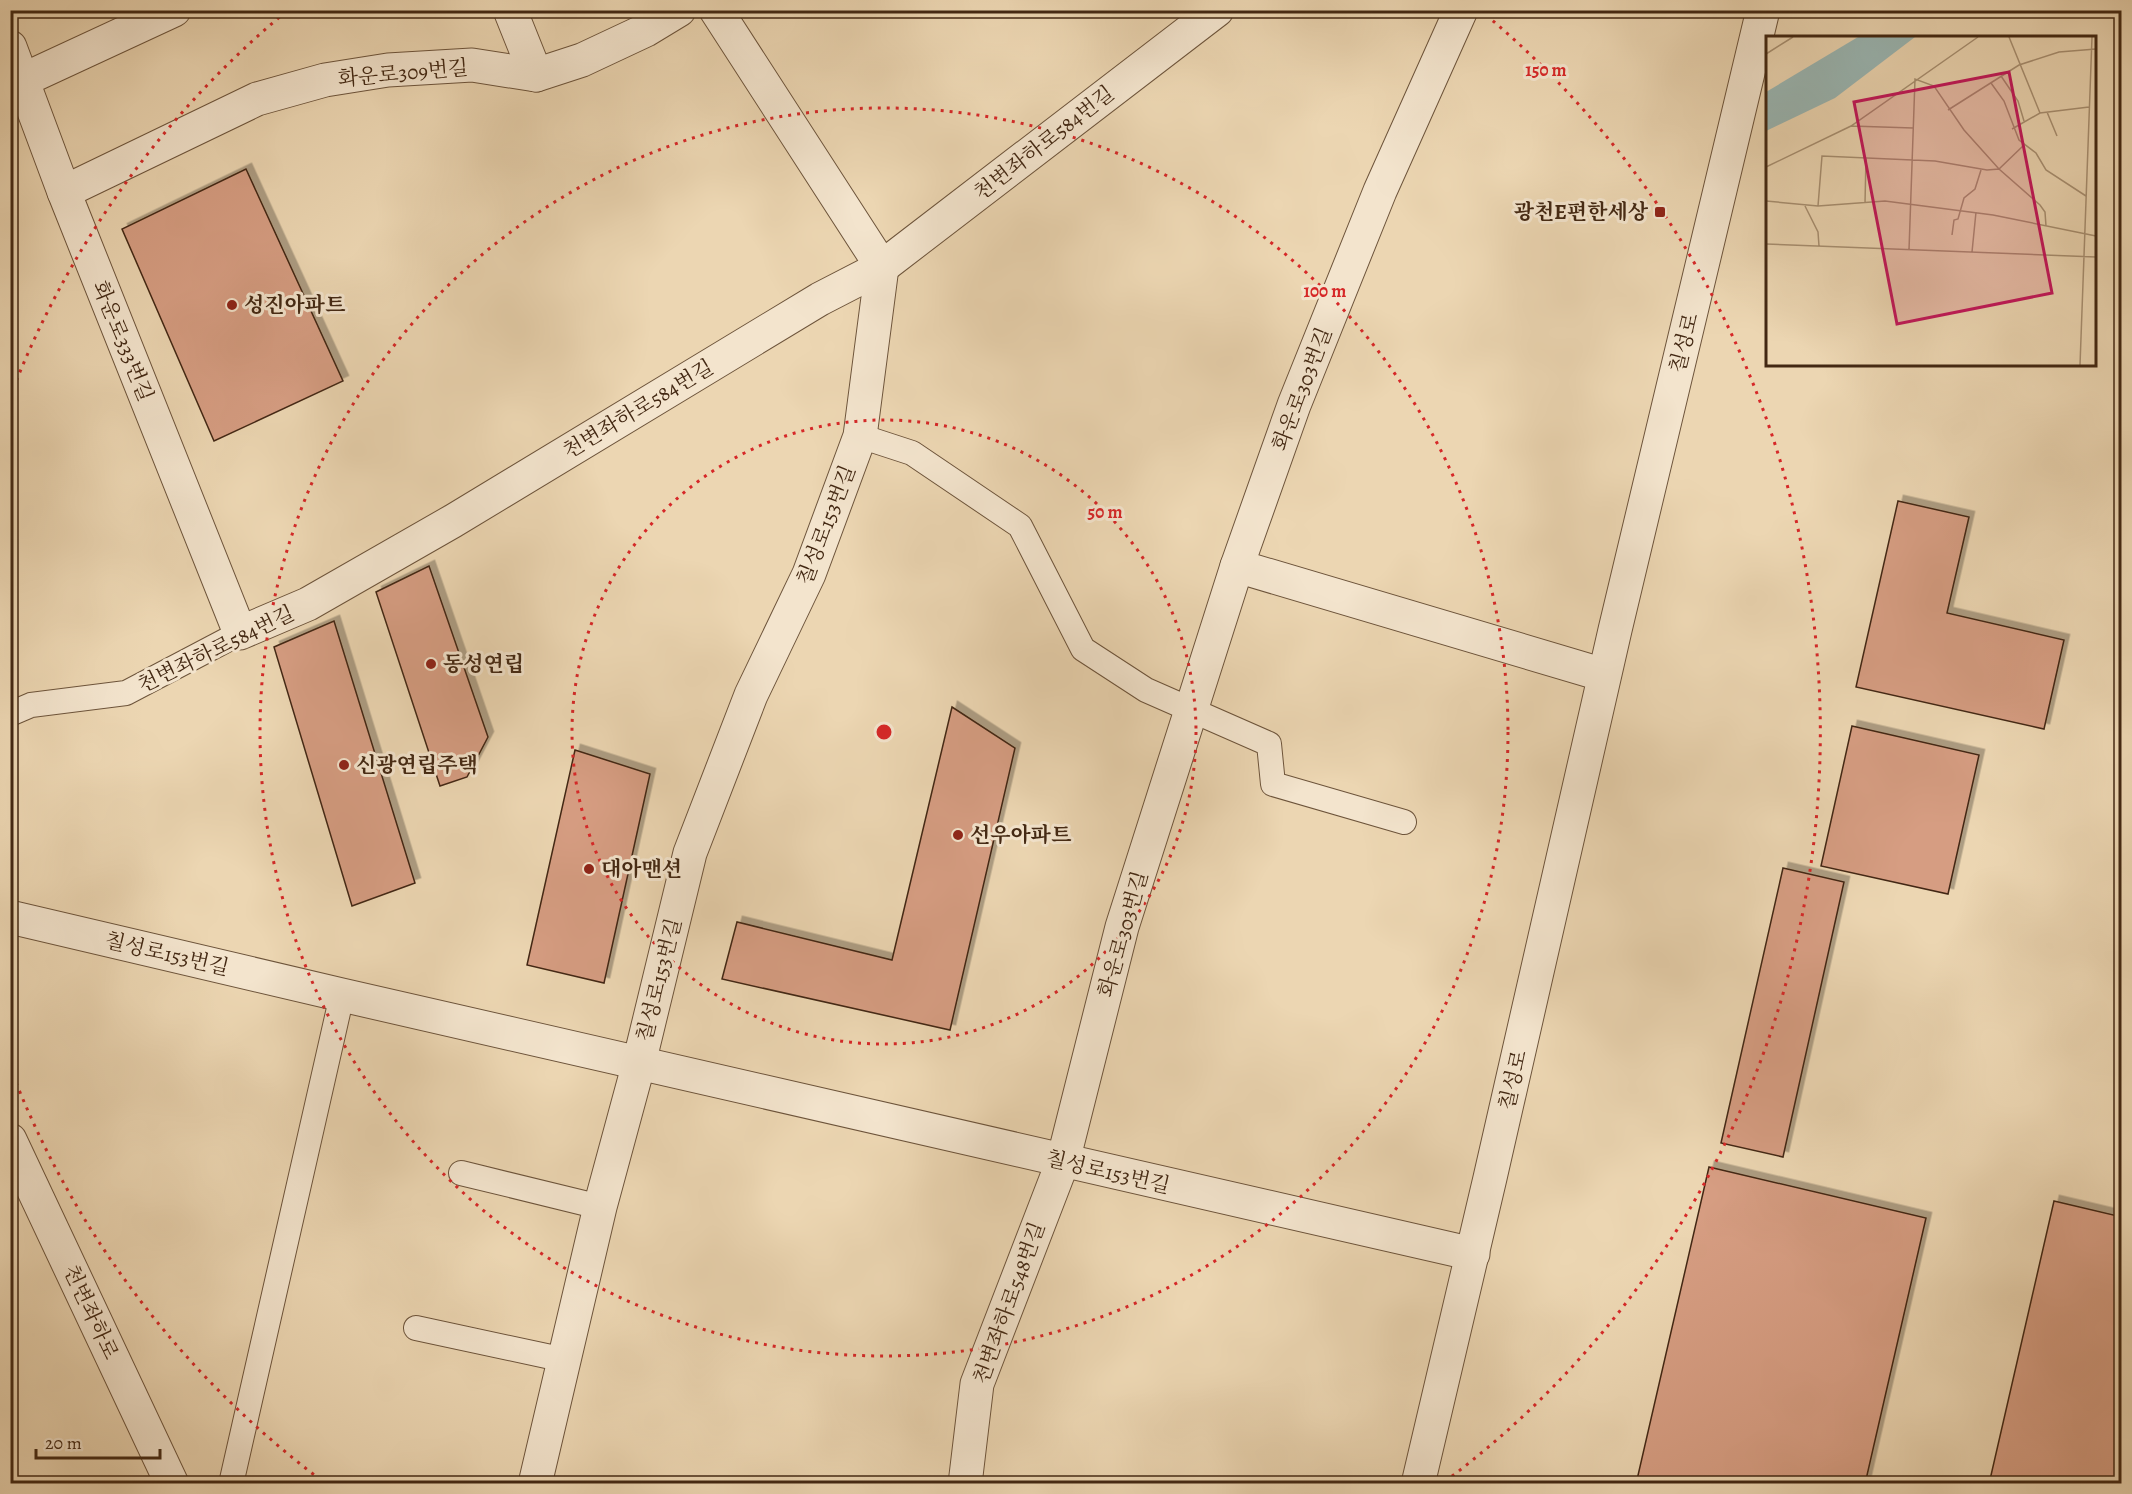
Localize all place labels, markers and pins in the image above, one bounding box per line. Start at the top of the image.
place label: 광천E편한세상 [1514,198,1649,226]
marker: 광천E편한세상 [1653,205,1667,219]
place label: 성진아파트 [244,291,345,319]
marker: 성진아파트 [225,298,239,312]
place label: 동성연립 [443,650,524,678]
marker: 동성연립 [424,657,438,671]
centre of rings [874,722,894,742]
place label: 신광연립주택 [356,751,478,779]
marker: 신광연립주택 [337,758,351,772]
place label: 선우아파트 [970,821,1071,849]
marker: 선우아파트 [951,828,965,842]
place label: 대아맨션 [601,855,682,883]
marker: 대아맨션 [582,862,596,876]

